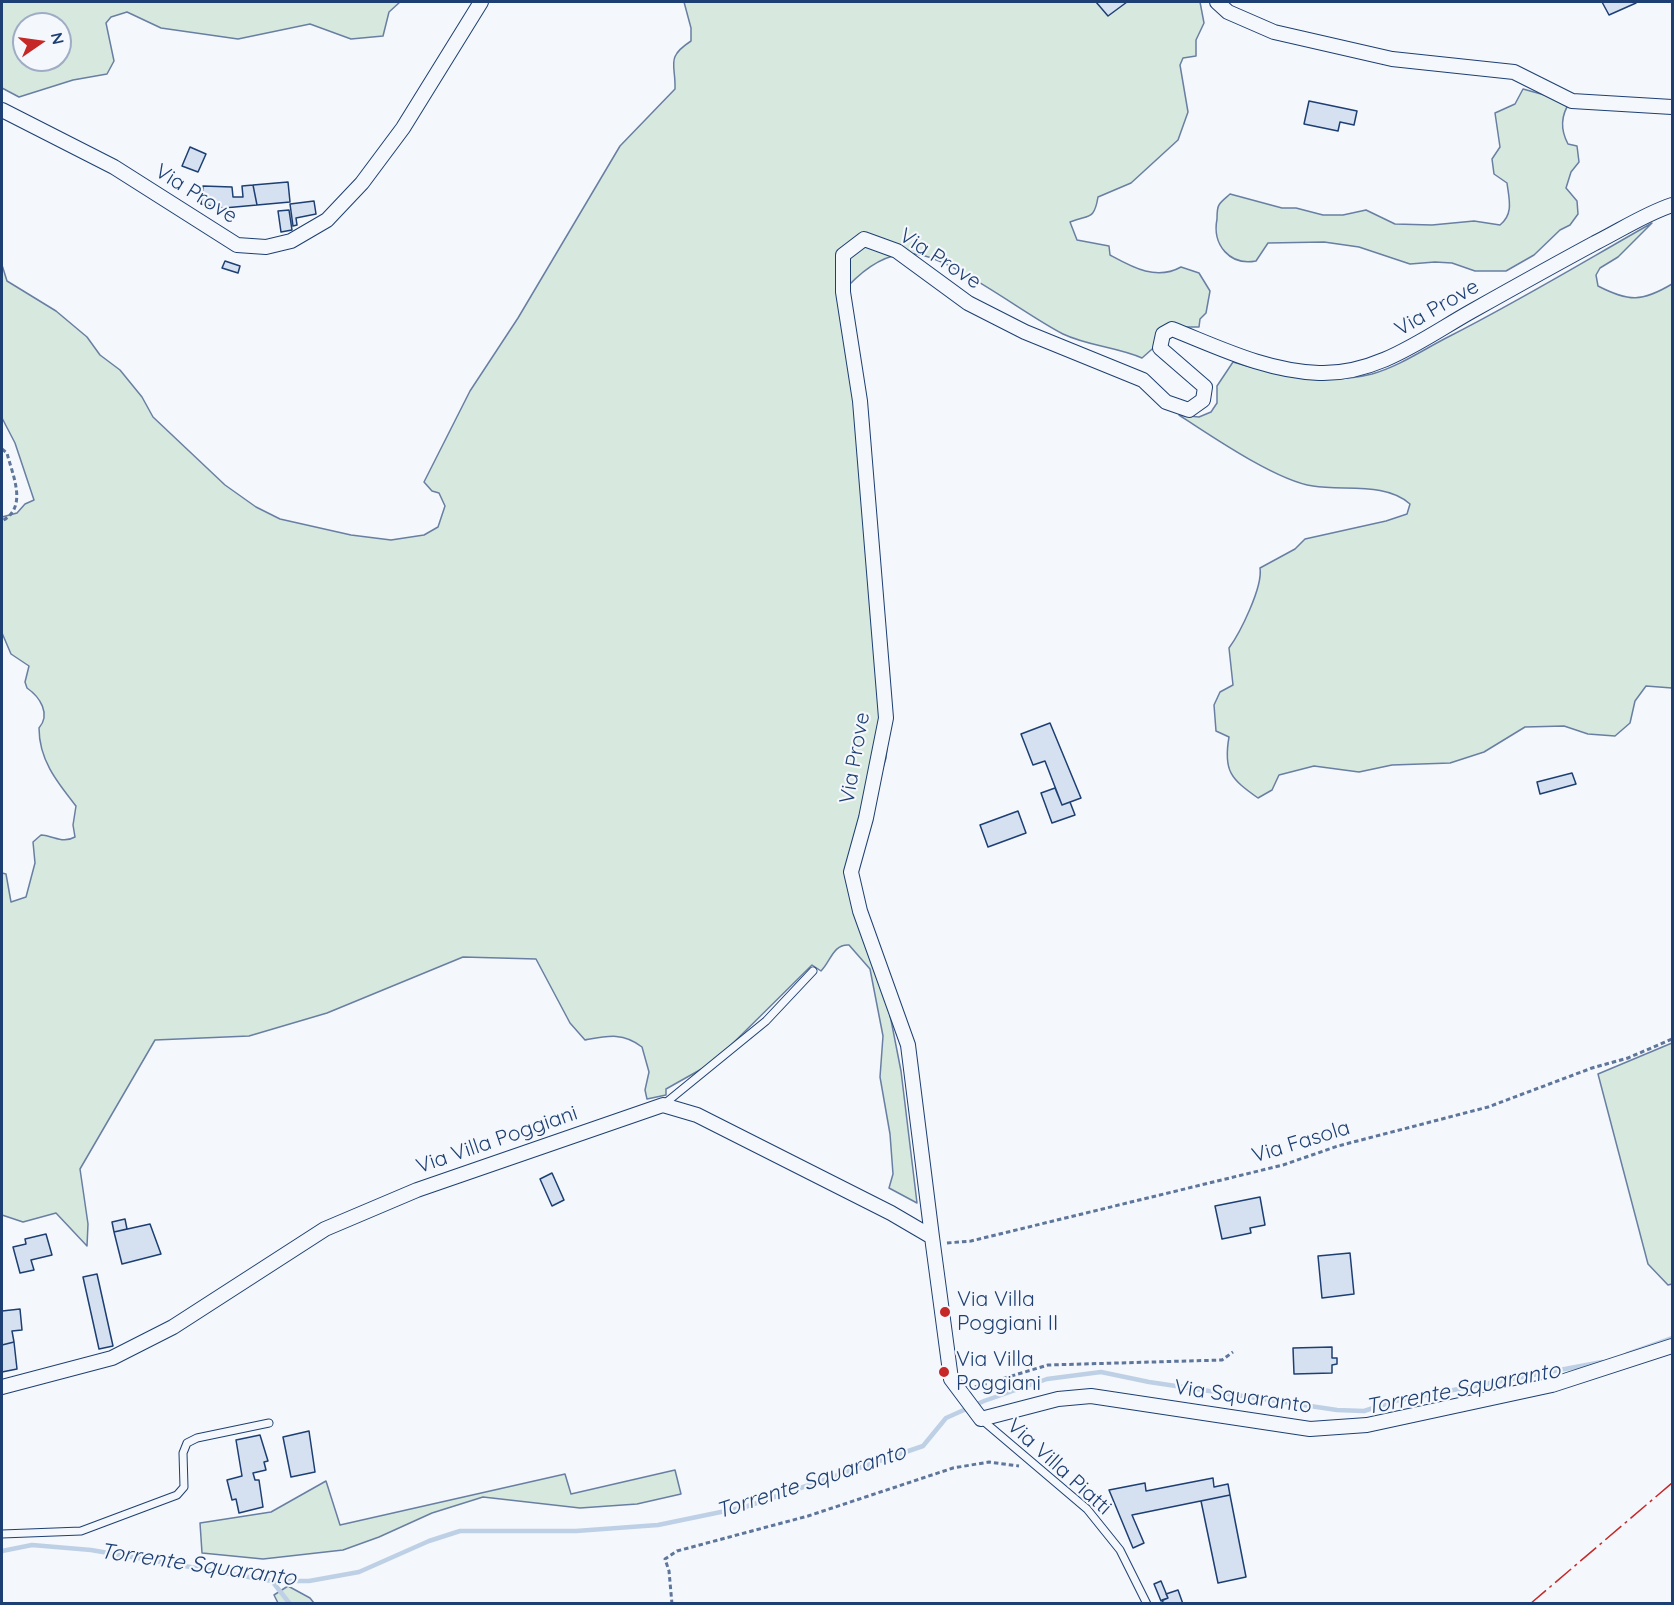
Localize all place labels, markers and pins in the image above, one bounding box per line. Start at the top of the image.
place label: Via Villa Poggiani II [957,1287,1058,1337]
marker: Via Villa Poggiani II [938,1305,952,1319]
place label: Via Villa Poggiani [956,1347,1041,1397]
marker: Via Villa Poggiani [937,1365,951,1379]

